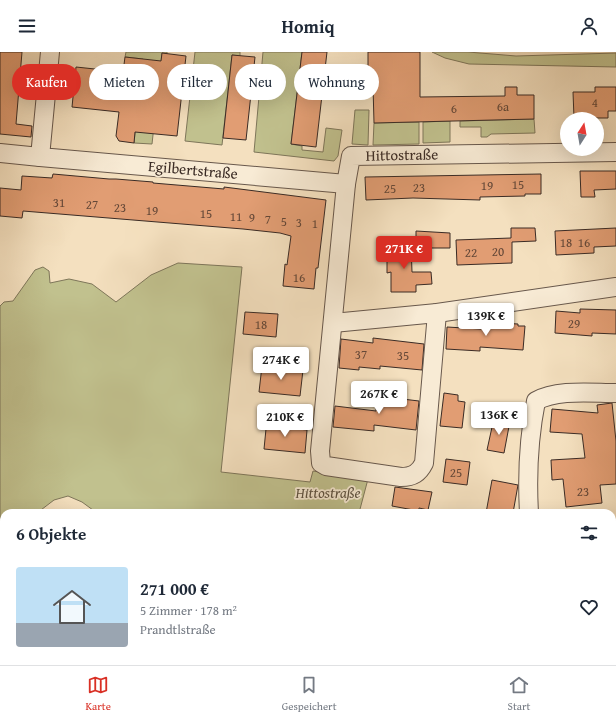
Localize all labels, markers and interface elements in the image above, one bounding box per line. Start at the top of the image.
text: Homiq [281,13,335,40]
icon: menu [16,15,38,37]
icon: person [578,15,600,37]
chip: Kaufen [12,64,81,100]
chip: Mieten [89,64,159,100]
chip: Filter [167,64,227,100]
chip: Neu [235,64,286,100]
chip: Wohnung [294,64,379,100]
house number: 4 [592,93,598,112]
house number: 6a [497,97,510,116]
house number: 6 [451,99,457,118]
north arrow [560,112,604,156]
map controls [560,112,604,156]
street label: Hittostraße [366,143,438,166]
street label: Egilbertstraße [147,155,239,184]
house number: 15 [512,175,524,194]
house number: 19 [481,176,493,195]
house number: 23 [413,178,425,197]
house number: 25 [384,179,396,198]
house number: 31 [53,193,65,212]
house number: 27 [86,195,98,214]
house number: 23 [114,198,126,217]
house number: 19 [146,201,158,220]
house number: 15 [200,204,212,223]
house number: 11 [230,207,242,226]
house number: 9 [249,208,255,227]
house number: 7 [265,210,271,229]
house number: 5 [281,212,287,231]
house number: 3 [296,213,302,232]
house number: 1 [312,214,318,233]
house number: 18 [560,233,572,252]
house number: 16 [578,233,590,252]
pin: 271K € [371,236,437,270]
text: 271K € [385,239,423,258]
house number: 20 [492,242,504,261]
house number: 22 [465,243,477,262]
house number: 16 [293,268,305,287]
pin: 139K € [453,303,519,337]
text: 139K € [467,306,505,325]
house number: 29 [568,314,580,333]
house number: 18 [255,315,267,334]
house number: 37 [355,345,367,364]
house number: 35 [397,346,409,365]
pin: 274K € [248,347,314,381]
text: 274K € [262,350,300,369]
pin: 267K € [346,381,412,415]
text: 267K € [360,384,398,403]
pin: 136K € [466,402,532,436]
pin: 210K € [252,404,318,438]
text: 136K € [480,405,518,424]
text: 210K € [266,407,304,426]
house number: 25 [450,463,462,482]
park label: Hittostraße [295,482,360,503]
house number: 23 [577,482,589,501]
text: 6 Objekte [16,521,86,546]
icon: filters [578,522,600,544]
text: 271 000 € [140,576,209,601]
icon: home [48,583,96,631]
icon: heart [578,596,600,618]
text: 5 Zimmer · 178 m² [140,601,237,620]
text: Prandtlstraße [140,620,216,639]
tab: Karte [86,674,111,714]
tab: Gespeichert [282,674,337,714]
tab: Start [508,674,530,714]

